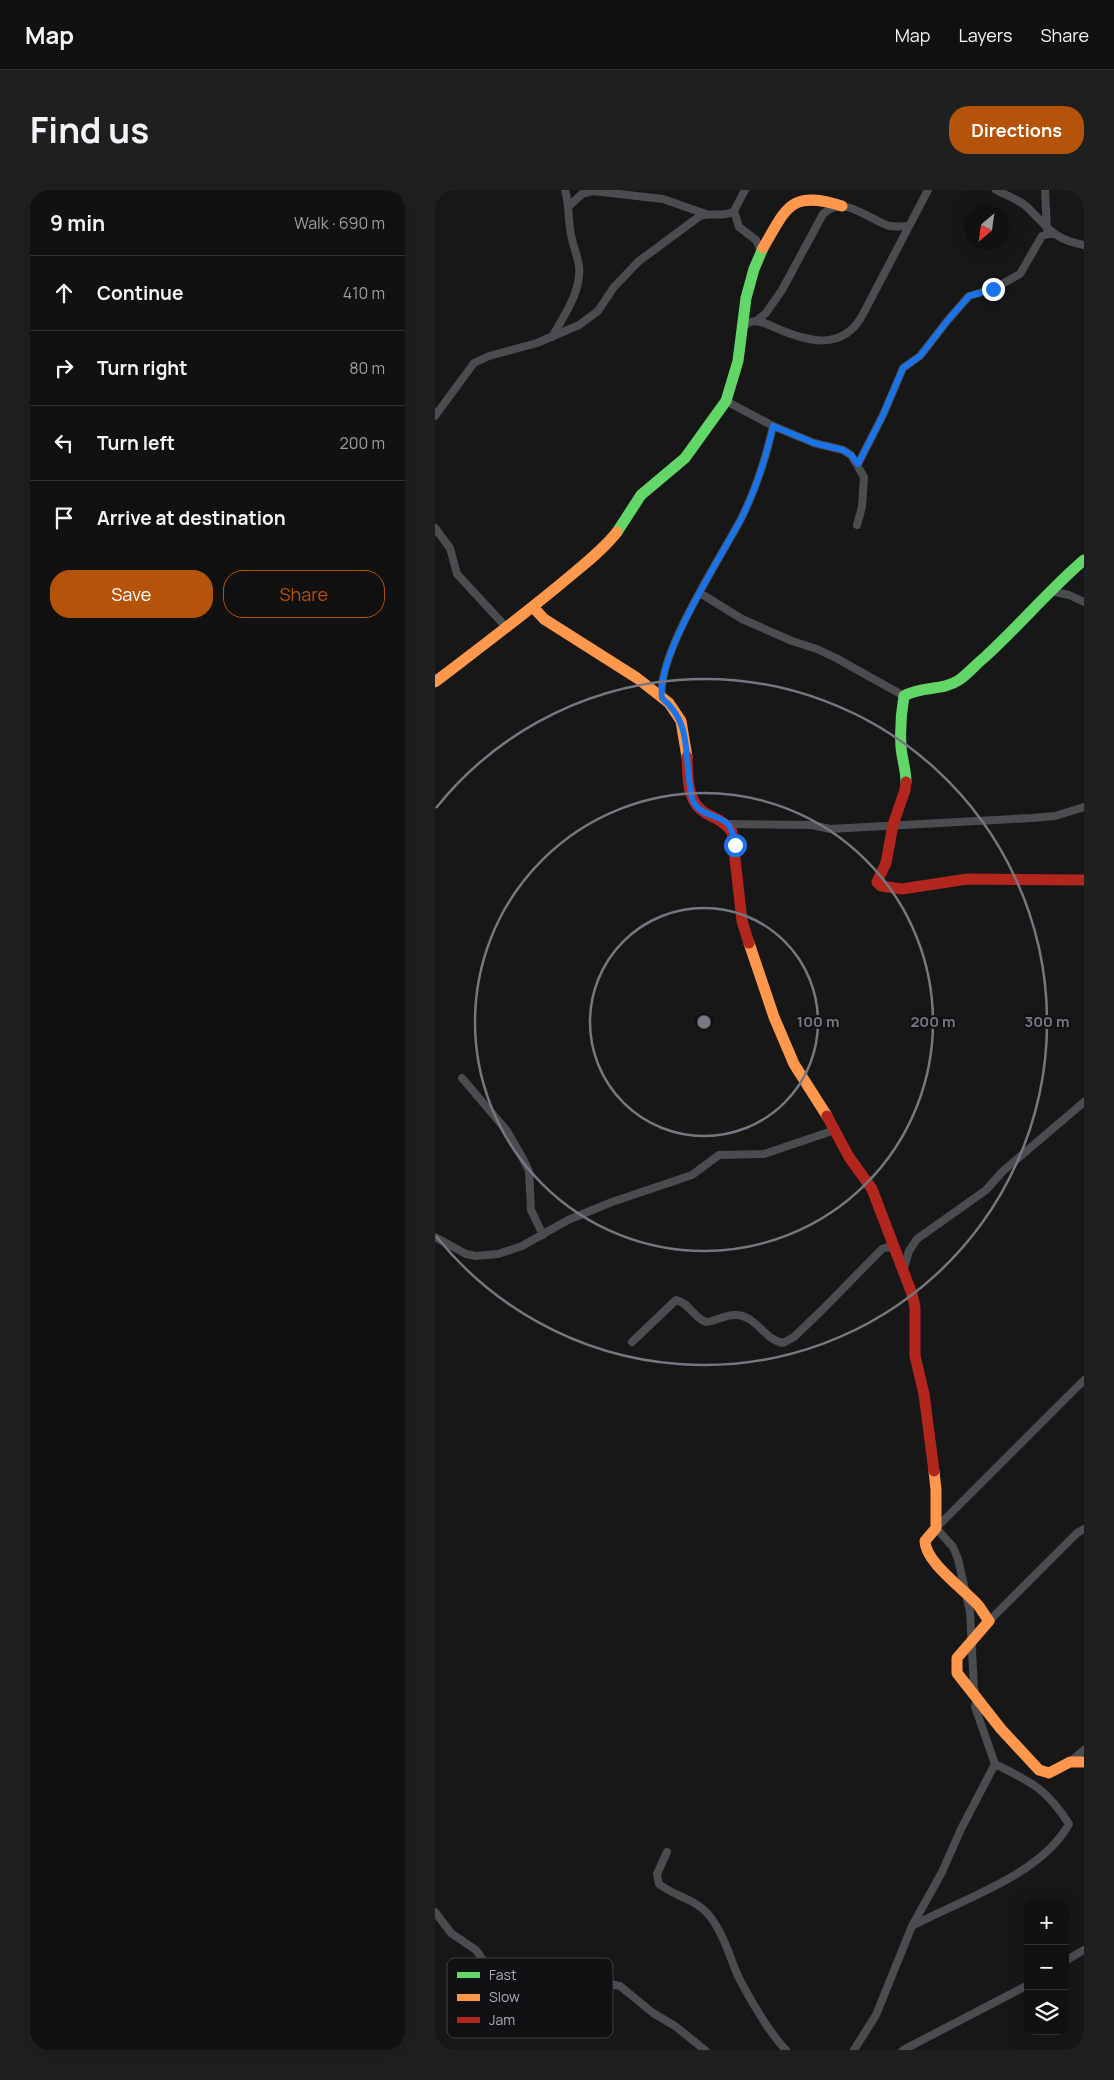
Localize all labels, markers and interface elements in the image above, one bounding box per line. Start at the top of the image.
text: Map [25,18,74,51]
text: Map [895,23,930,47]
text: Layers [958,23,1012,47]
text: Share [1040,23,1089,47]
text: Find us [30,106,149,154]
button: Directions [949,106,1084,154]
north arrow [964,205,1009,250]
text: 9 min [50,209,105,237]
text: Walk · 690 m [294,212,385,234]
route end [982,278,1005,301]
icon: ahead [50,279,78,307]
text: Continue [97,280,183,306]
text: 410 m [343,282,385,304]
icon: right [50,354,78,382]
text: Turn right [97,355,187,381]
text: 80 m [349,357,385,379]
icon: left [50,429,78,457]
text: Turn left [97,430,175,456]
text: 200 m [340,432,385,454]
icon: arrive [50,504,78,532]
text: Arrive at destination [97,505,286,531]
button: Save [50,570,213,618]
button: Share [223,570,385,618]
route start [724,834,747,857]
text: 100 m [797,1011,839,1032]
text: 200 m [910,1011,956,1032]
text: 300 m [1025,1011,1069,1032]
centre of rings [695,1013,713,1031]
map controls [1024,1900,1069,2035]
button: + [1024,1900,1069,1945]
button: − [1024,1945,1069,1990]
legend [447,1958,613,2038]
text: Fast [489,1965,517,1984]
text: Slow [489,1987,520,2006]
button: layers [1024,1990,1069,2035]
text: Jam [489,2010,515,2029]

